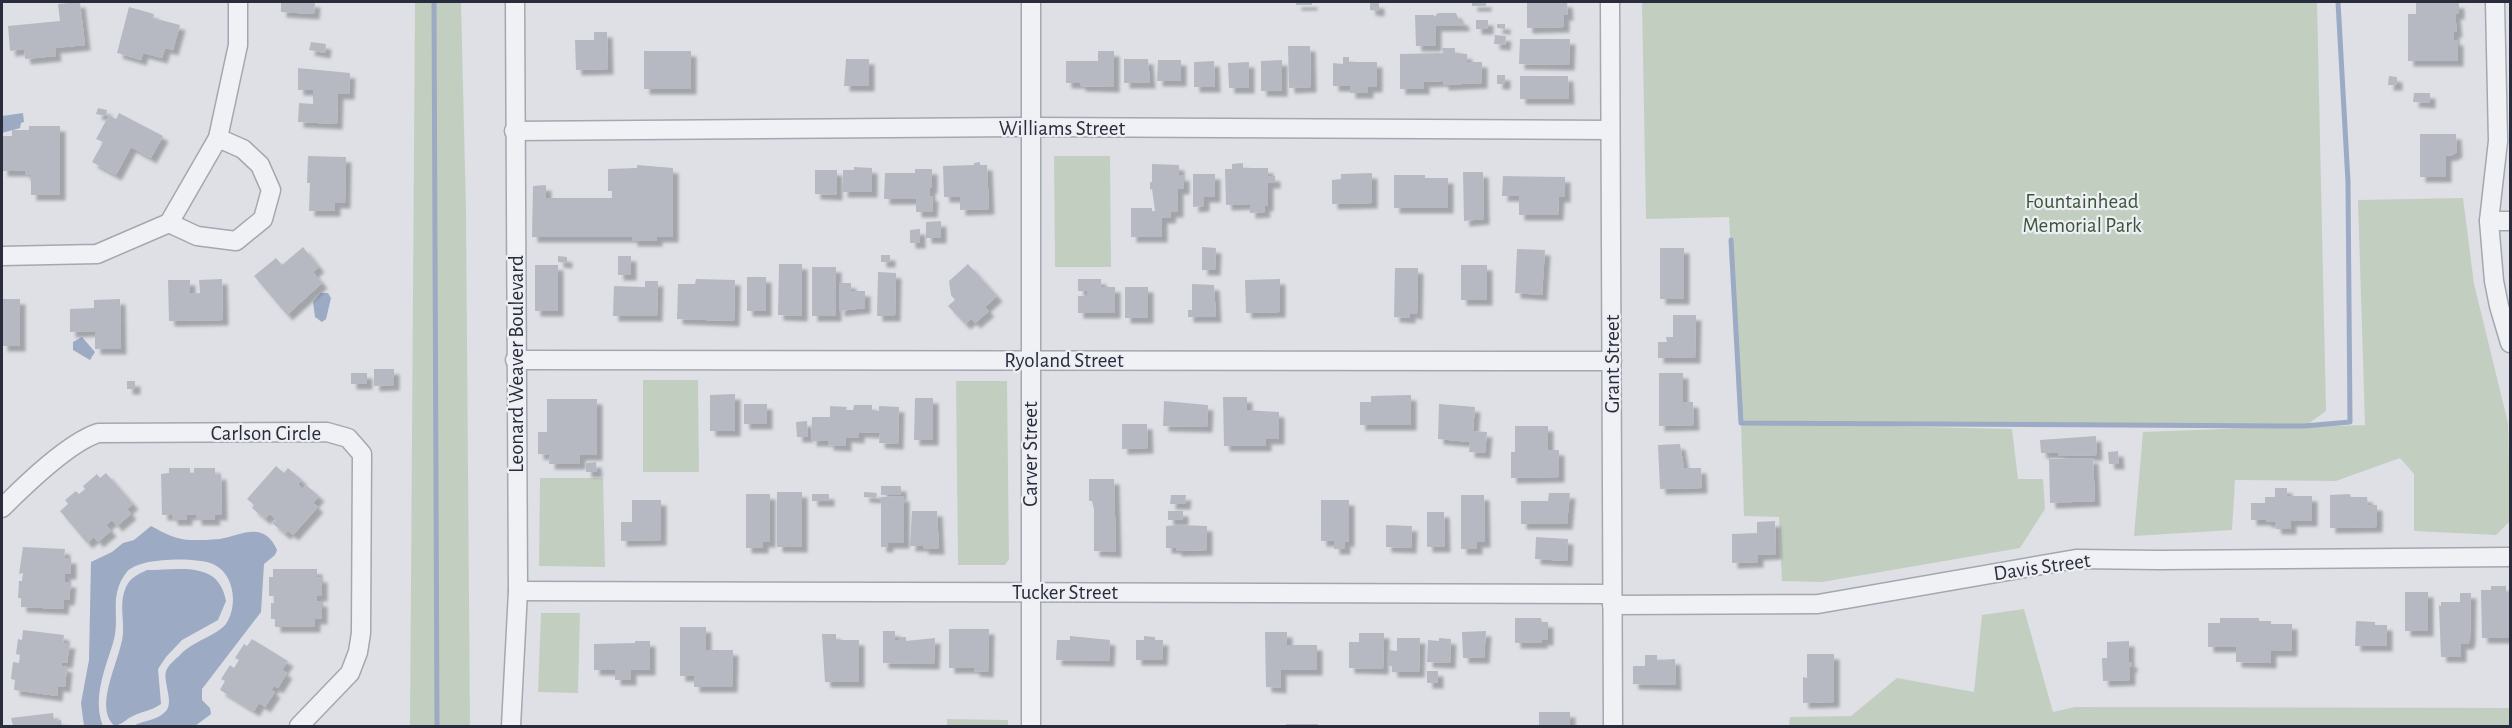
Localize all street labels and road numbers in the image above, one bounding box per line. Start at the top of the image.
street label: Williams Street [999,118,1125,139]
street label: Leonard Weaver Boulevard [506,255,527,473]
street label: Grant Street [1602,314,1623,413]
street label: Ryoland Street [1004,350,1124,371]
street label: Carver Street [1020,401,1041,507]
street label: Carlson Circle [211,423,321,444]
street label: Davis Street [1992,550,2092,584]
street label: Tucker Street [1012,582,1118,603]

